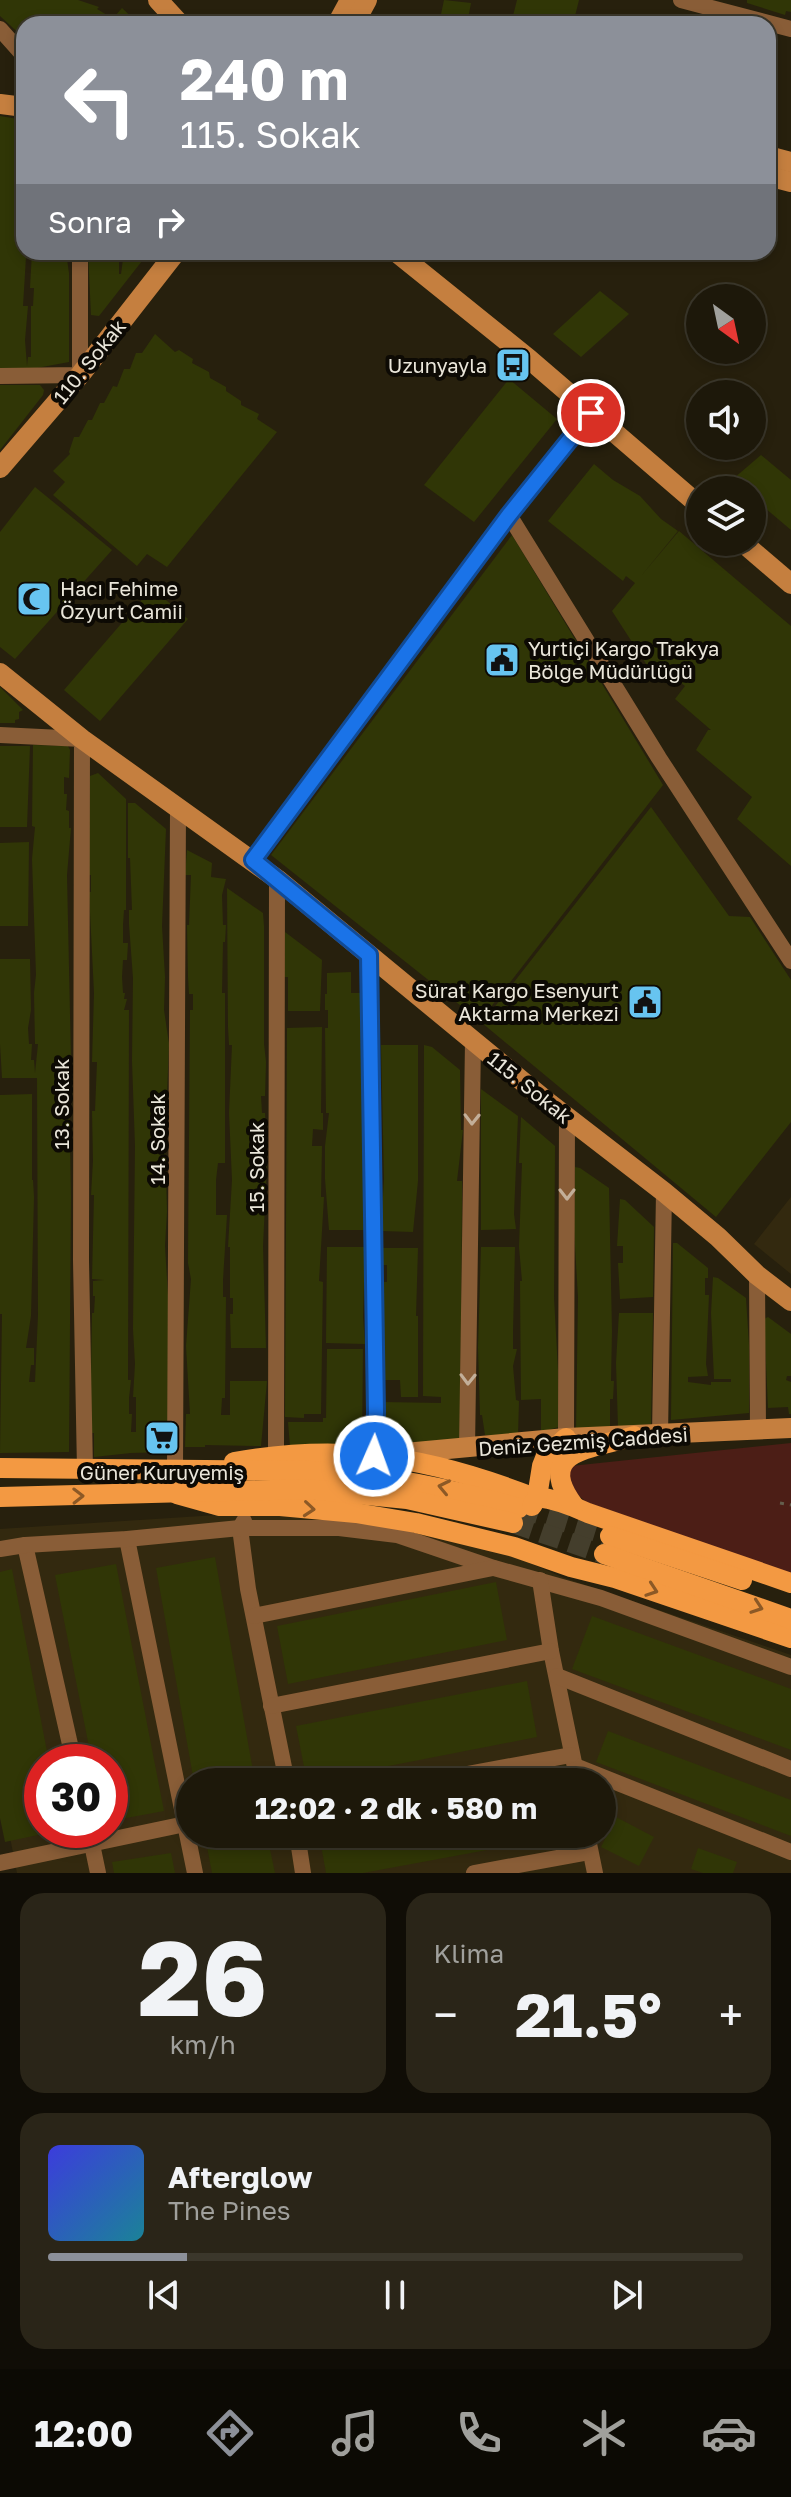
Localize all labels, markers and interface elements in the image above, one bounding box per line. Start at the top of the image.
text: 240 m [180,45,349,112]
icon: left [48,48,152,152]
text: 115. Sokak [180,113,361,156]
icon: right [148,200,192,244]
text: Sonra [48,204,132,240]
north arrow [686,284,766,364]
map controls [686,284,766,556]
street label: 110. Sokak [48,314,130,408]
bus stop icon: Uzunyayla [494,346,532,384]
place label: Uzunyayla [388,353,487,377]
pin [557,379,625,447]
button: sound [686,380,766,460]
icon: arrive [569,391,613,435]
button: layers [686,476,766,556]
place label: Hacı Fehime Özyurt Camii [60,576,183,623]
mosque icon: Hacı Fehime Özyurt Camii [15,580,53,618]
place label: Yurtiçi Kargo Trakya Bölge Müdürlüğü [528,636,719,683]
public building icon: Yurtiçi Kargo Trakya Bölge Müdürlüğü [483,641,521,679]
place label: Sürat Kargo Esenyurt Aktarma Merkezi [415,978,619,1025]
public building icon: Sürat Kargo Esenyurt Aktarma Merkezi [626,983,664,1021]
street label: 115. Sokak [483,1046,577,1128]
street label: 13. Sokak [49,1059,73,1149]
street label: 14. Sokak [145,1093,169,1185]
one-way arrow [463,1113,481,1126]
street label: 15. Sokak [244,1122,268,1212]
one-way arrow [558,1188,576,1201]
one-way arrow [459,1373,477,1386]
position arrow [332,1414,416,1498]
supermarket icon: Güner Kuruyemiş [143,1419,181,1457]
street label: Deniz Gezmiş Caddesi [477,1422,689,1460]
place label: Güner Kuruyemiş [80,1460,244,1484]
one-way arrow [437,1480,450,1497]
one-way arrow [72,1487,85,1504]
one-way arrow [303,1500,316,1517]
one-way arrow [644,1581,658,1597]
one-way arrow [749,1597,763,1614]
speed limit sign: 30 [24,1744,128,1848]
text: 12:02 · 2 dk · 580 m [255,1790,537,1826]
text: 26 [138,1914,267,2039]
text: Klima [434,1938,504,1969]
text: 21.5° [515,1978,662,2050]
text: − [434,1988,458,2041]
text: + [719,1988,743,2041]
text: km/h [170,2029,236,2060]
text: Afterglow [168,2159,312,2195]
text: The Pines [168,2195,291,2226]
icon: previous [142,2273,186,2317]
icon: pause [373,2273,417,2317]
icon: next [605,2273,649,2317]
icon: directions [202,2405,258,2461]
icon: music [327,2405,383,2461]
icon: phone [451,2405,507,2461]
icon: climate [576,2405,632,2461]
icon: car [701,2405,757,2461]
text: 12:00 [34,2412,133,2455]

